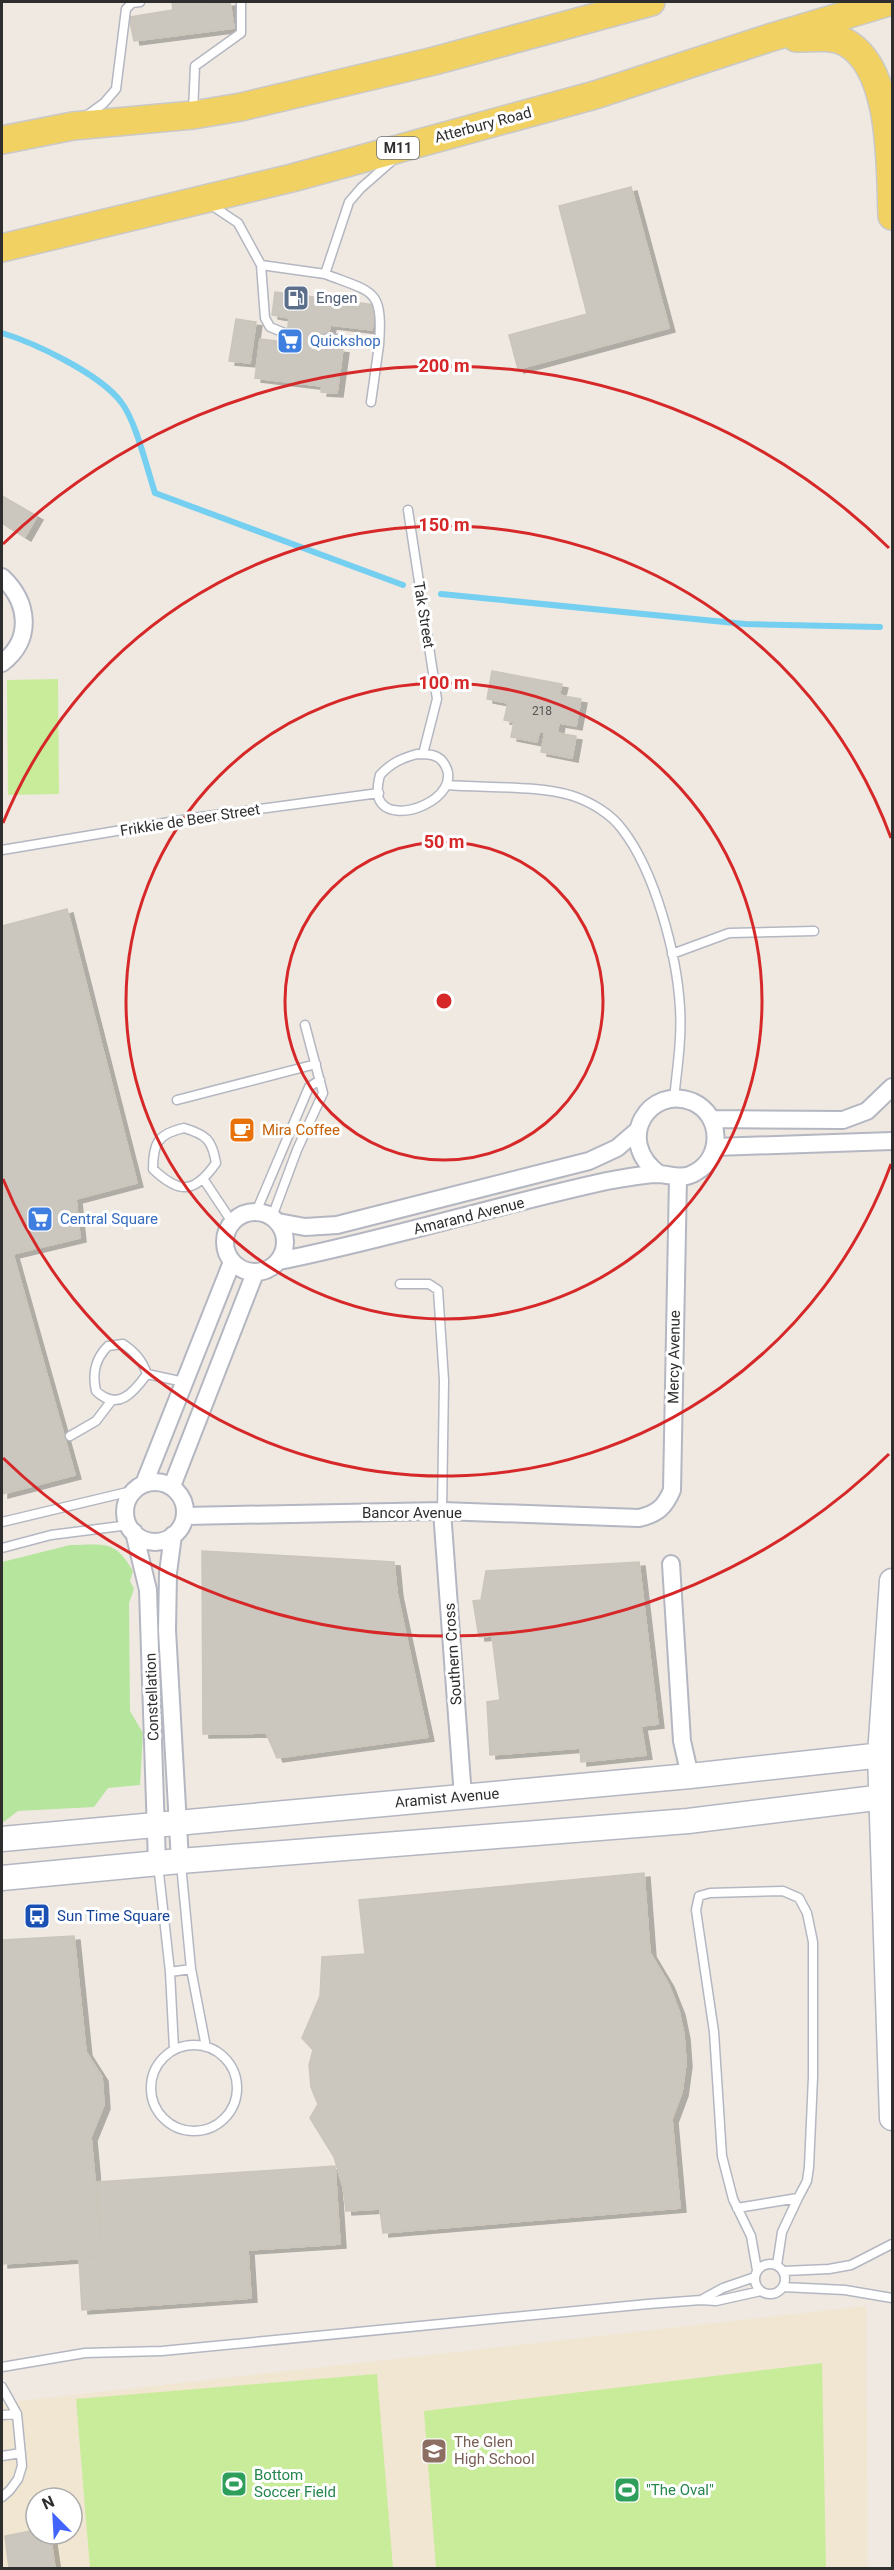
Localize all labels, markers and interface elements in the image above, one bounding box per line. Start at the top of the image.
street label: Atterbury Road [433,103,533,147]
road number: M11 [377,137,419,159]
fuel station icon: Engen [281,283,311,313]
place label: Engen [316,289,357,307]
supermarket icon: Quickshop [275,326,305,356]
place label: Quickshop [310,332,381,350]
text: 200 m [418,355,470,376]
text: 150 m [418,514,470,535]
street label: Tak Street [410,580,438,650]
text: 100 m [418,672,470,693]
house number: 218 [532,704,552,718]
street label: Frikkie de Beer Street [119,800,261,840]
text: 50 m [424,831,464,852]
centre of rings [434,991,454,1011]
cafe icon: Mira Coffee [227,1115,257,1145]
place label: Mira Coffee [262,1121,340,1139]
street label: Amarand Avenue [412,1194,526,1238]
supermarket icon: Central Square [25,1204,55,1234]
place label: Central Square [60,1210,158,1228]
street label: Mercy Avenue [664,1310,684,1404]
street label: Bancor Avenue [362,1504,462,1522]
street label: Southern Cross [440,1602,466,1706]
street label: Constellation [141,1653,163,1741]
street label: Aramist Avenue [394,1784,500,1812]
bus stop icon: Sun Time Square [22,1901,52,1931]
place label: Sun Time Square [57,1907,170,1925]
place label: The Glen High School [454,2433,535,2468]
school or university icon: The Glen High School [419,2436,449,2466]
place label: Bottom Soccer Field [254,2466,336,2501]
sports icon: Bottom Soccer Field [219,2469,249,2499]
sports icon: "The Oval" [612,2475,642,2505]
place label: "The Oval" [646,2481,714,2499]
north arrow [24,2486,84,2546]
text: N [39,2492,57,2514]

